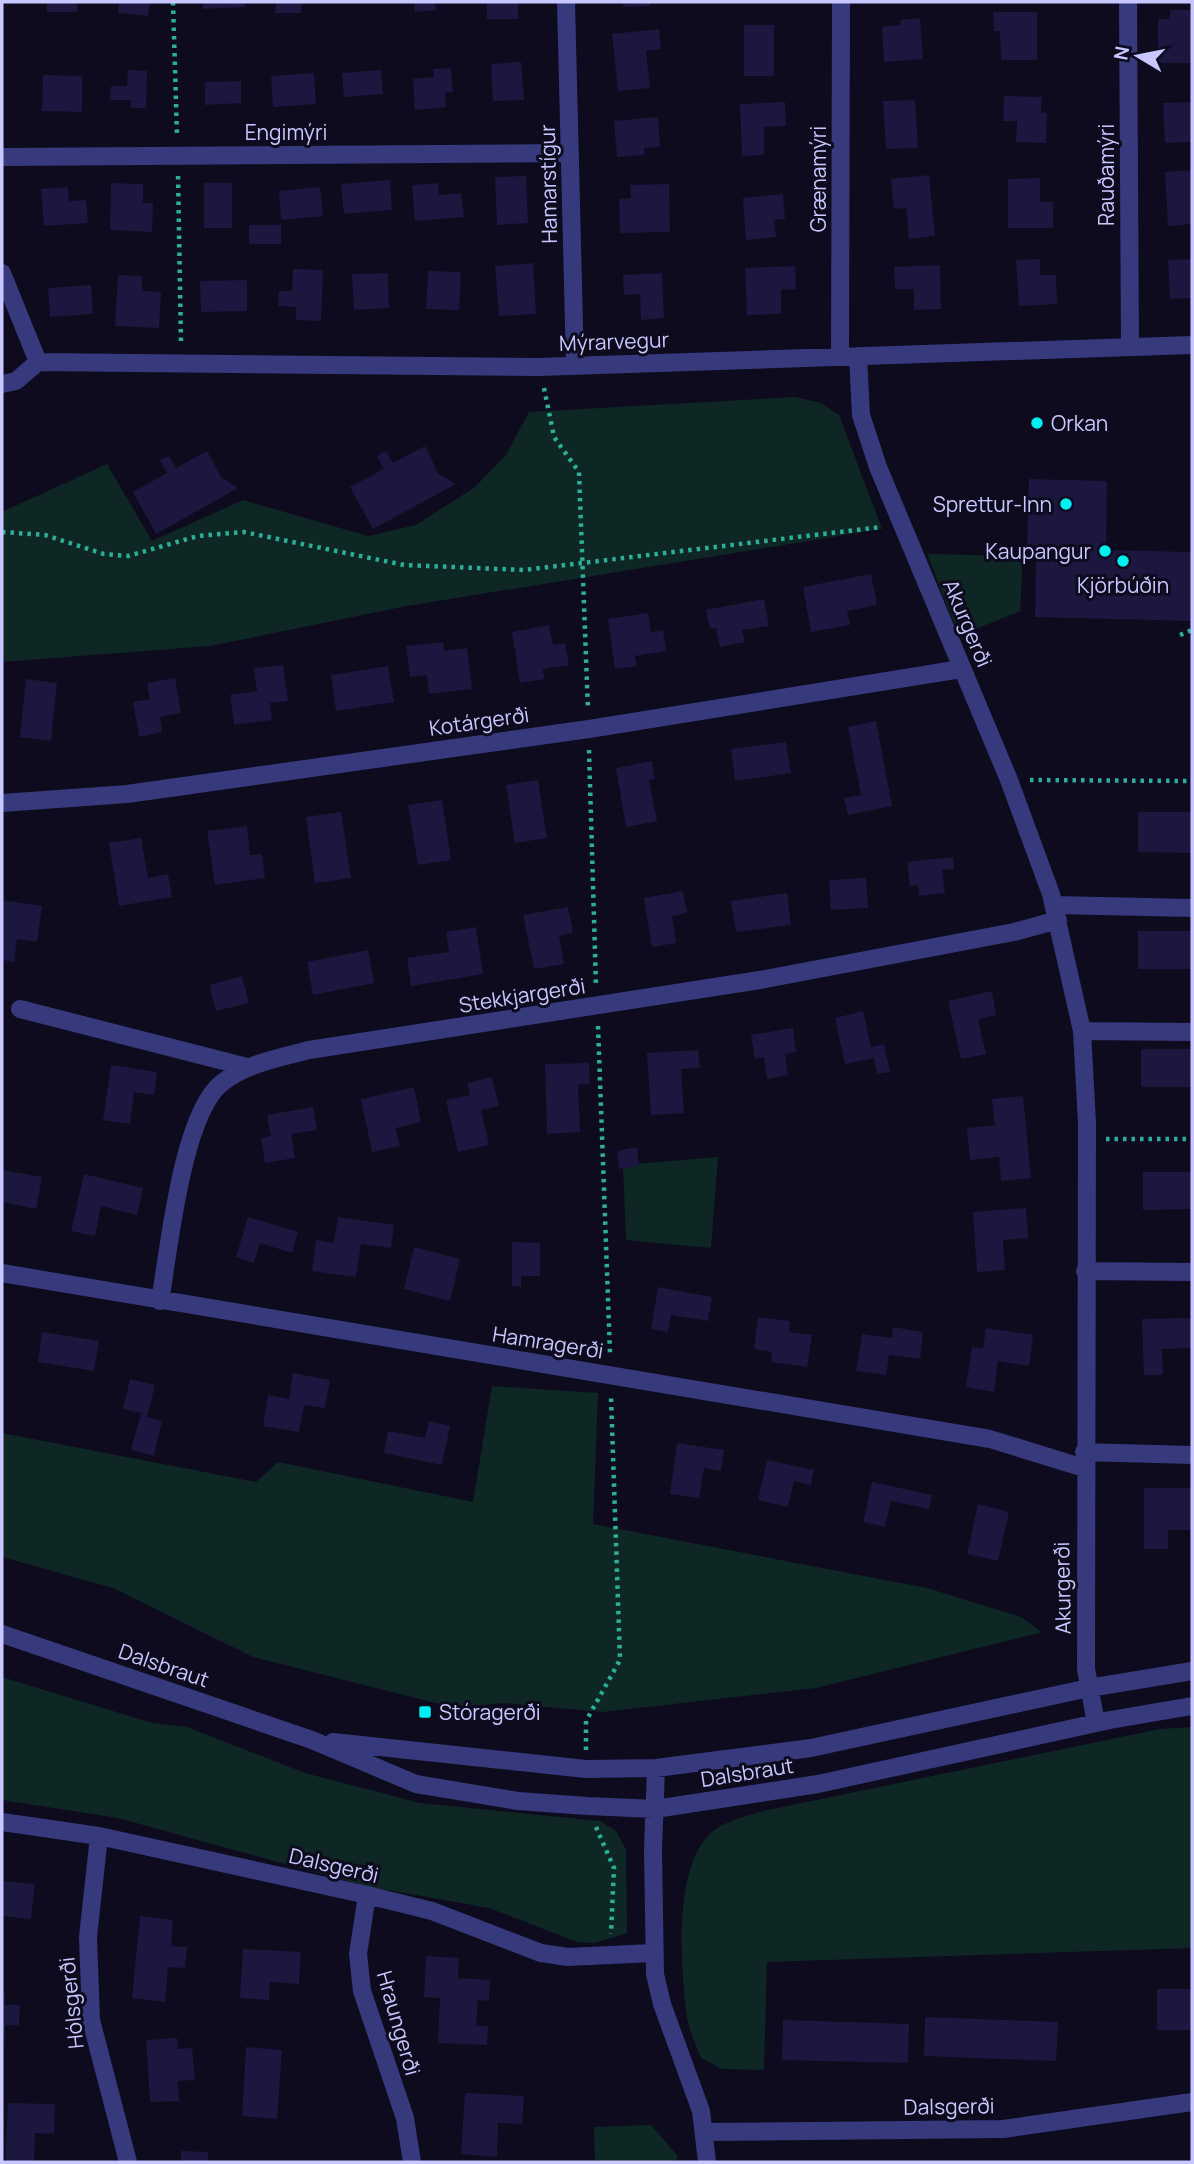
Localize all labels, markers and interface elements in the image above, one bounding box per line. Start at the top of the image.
north arrow [1103,21,1173,91]
text: N [1107,44,1135,62]
street label: Engimýri [245,118,327,146]
street label: Hamarstígur [533,124,563,244]
street label: Rauðamýri [1092,124,1120,226]
street label: Grænamýri [804,126,832,232]
street label: Mýrarvegur [558,325,670,357]
place label: Orkan [1051,409,1108,437]
marker: Orkan [1029,415,1045,431]
place label: Sprettur-Inn [933,490,1052,518]
marker: Sprettur-Inn [1058,496,1074,512]
place label: Kaupangur [985,537,1091,565]
marker: Kaupangur [1097,543,1113,559]
marker: Kjörbúðin [1115,553,1131,569]
place label: Kjörbúðin [1077,571,1169,599]
street label: Akurgerði [937,575,999,671]
street label: Kotárgerði [427,700,531,742]
street label: Stekkjargerði [457,971,587,1019]
street label: Hamragerði [490,1319,606,1365]
street label: Akurgerði [1047,1541,1077,1635]
street label: Dalsbraut [115,1636,213,1694]
place label: Stóragerði [439,1698,541,1726]
marker: Stóragerði [417,1704,433,1720]
street label: Dalsbraut [698,1751,796,1793]
street label: Dalsgerði [286,1841,382,1889]
street label: Hólsgerði [52,1956,90,2050]
street label: Hraungerði [371,1967,427,2079]
street label: Dalsgerði [903,2091,995,2121]

